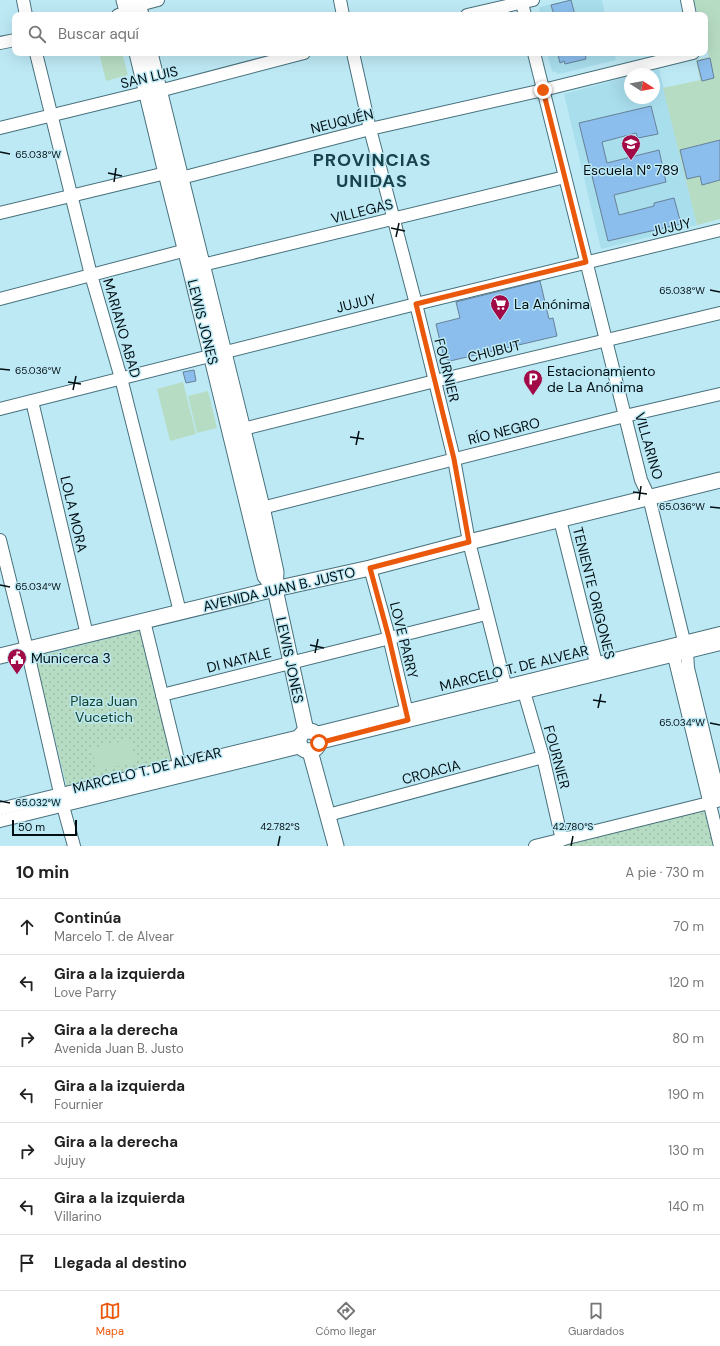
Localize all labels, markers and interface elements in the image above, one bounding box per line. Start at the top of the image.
search box [12,12,708,56]
icon: search [26,23,48,45]
text: Buscar aquí [58,24,139,44]
street label: SAN LUIS [119,62,179,92]
north arrow [624,68,660,104]
route end [534,81,552,99]
street label: NEUQUÉN [309,104,375,138]
school or university icon: Escuela N° 789 [620,133,642,161]
text: 65.038°W [15,148,61,161]
district label: PROVINCIAS UNIDAS [313,148,431,193]
place label: Escuela N° 789 [583,161,679,179]
street label: VILLEGAS [329,195,395,227]
street label: JUJUY [649,214,693,240]
street label: MARIANO ABAD [99,276,145,380]
street label: LEWIS JONES [184,277,222,367]
text: 65.038°W [659,284,705,297]
street label: JUJUY [334,289,378,317]
supermarket icon: La Anónima [489,293,511,321]
place label: La Anónima [514,295,590,313]
street label: FOURNIER [430,336,464,404]
street label: CHUBUT [466,336,523,366]
place label: Estacionamiento de La Anónima [547,362,655,396]
text: 65.036°W [15,364,61,377]
parking icon: Estacionamiento de La Anónima [522,368,544,396]
street label: VILLARINO [631,410,667,482]
street label: RÍO NEGRO [466,413,542,449]
street label: LOLA MORA [56,474,92,554]
text: 65.036°W [659,500,705,513]
street label: TENIENTE ORIGONES [569,525,619,661]
street label: AVENIDA JUAN B. JUSTO [201,563,357,615]
text: 65.034°W [15,580,61,593]
street label: LOVE PARRY [386,600,422,680]
street label: LEWIS JONES [272,615,308,705]
street label: MARCELO T. DE ALVEAR [438,641,590,695]
street label: DI NATALE [205,643,273,677]
public building icon: Municerca 3 [6,647,28,675]
place label: Municerca 3 [31,649,111,667]
park label: Plaza Juan Vucetich [70,692,138,726]
text: 65.034°W [659,716,705,729]
street label: FOURNIER [540,723,574,791]
route start [310,734,328,752]
street label: MARCELO T. DE ALVEAR [71,743,223,797]
street label: CROACIA [400,756,462,788]
text: 65.032°W [15,796,61,809]
scale bar [12,818,77,837]
text: 50 m [18,820,45,834]
text: 42.782°S [260,820,300,833]
text: 42.780°S [553,820,594,833]
text: 10 min [16,861,69,883]
text: A pie · 730 m [626,864,704,881]
text: Continúa [54,908,121,928]
icon: ahead [16,916,38,938]
text: 70 m [673,918,704,935]
text: Marcelo T. de Alvear [54,928,174,945]
text: Gira a la izquierda [54,964,185,984]
icon: left [16,972,38,994]
text: 120 m [669,974,704,991]
text: Love Parry [54,984,117,1001]
text: Gira a la derecha [54,1020,178,1040]
icon: right [16,1028,38,1050]
text: 80 m [672,1030,704,1047]
text: Avenida Juan B. Justo [54,1040,184,1057]
text: Gira a la izquierda [54,1076,185,1096]
icon: left [16,1084,38,1106]
text: 190 m [668,1086,704,1103]
text: Fournier [54,1096,103,1113]
text: Gira a la derecha [54,1132,178,1152]
icon: right [16,1140,38,1162]
text: 130 m [668,1142,704,1159]
text: Jujuy [54,1152,86,1169]
text: Gira a la izquierda [54,1188,185,1208]
icon: left [16,1196,38,1218]
text: 140 m [668,1198,704,1215]
text: Villarino [54,1208,102,1225]
icon: arrive [16,1252,38,1274]
text: Llegada al destino [54,1253,187,1273]
tab: Mapa [96,1300,124,1338]
tab: Cómo llegar [315,1300,376,1338]
tab: Guardados [568,1300,624,1338]

